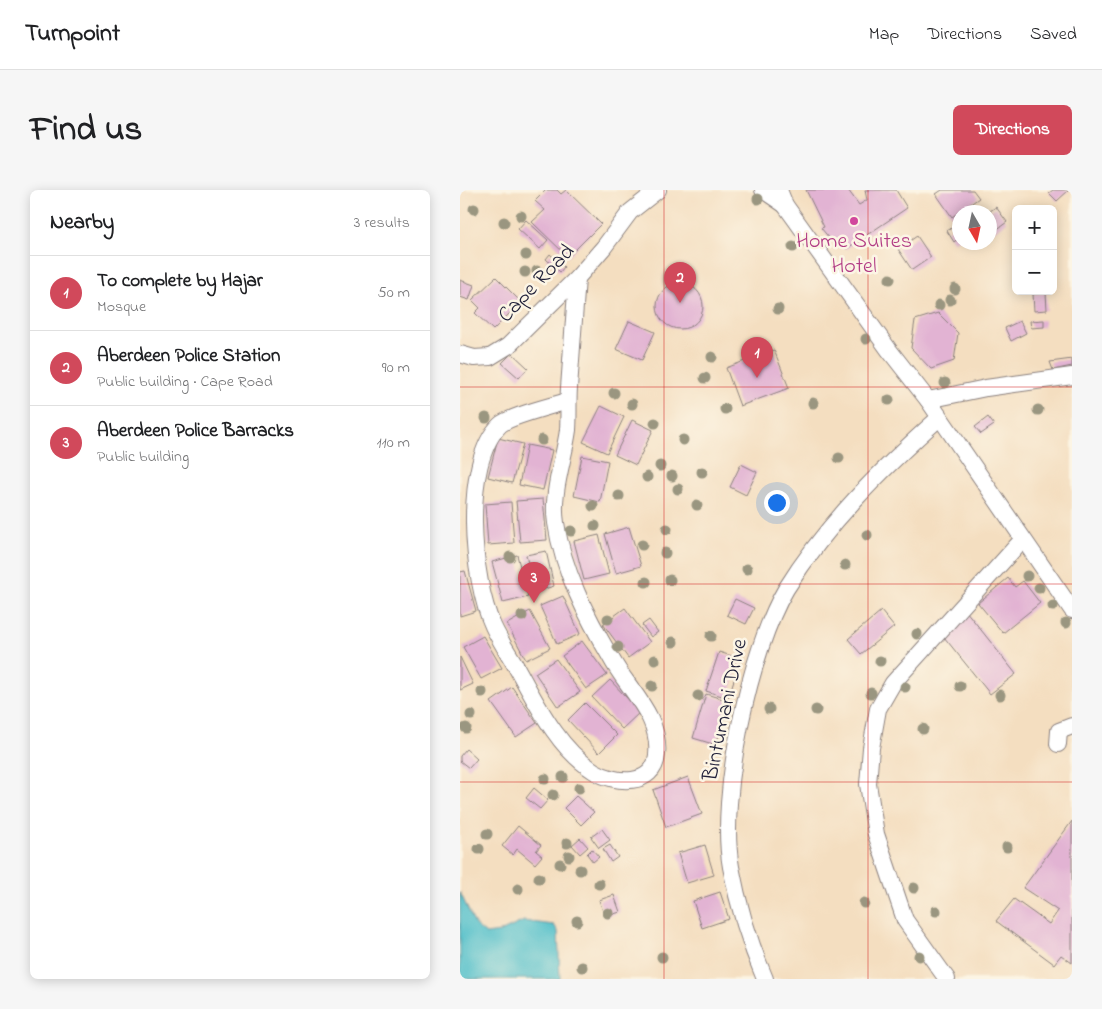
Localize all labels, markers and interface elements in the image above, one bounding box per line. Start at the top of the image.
text: Turnpoint [25,17,120,52]
text: Map [869,22,899,48]
text: Directions [927,22,1002,48]
text: Saved [1030,22,1077,48]
text: Find us [30,105,142,156]
button: Directions [953,105,1072,155]
north arrow [952,205,997,250]
map controls [1012,205,1057,295]
button: + [1012,205,1057,250]
text: Nearby [50,208,114,238]
text: 3 results [354,211,410,235]
marker: Home Suites Hotel [848,215,860,227]
place label: Home Suites Hotel [796,226,912,283]
street label: Cape Road [491,237,583,331]
button: − [1012,250,1057,295]
pin: 2 [664,262,696,303]
text: To complete by Hajar [97,268,263,295]
text: 1 [63,281,69,305]
text: 50 m [378,281,410,305]
text: Mosque [97,295,146,319]
pin: 1 [741,337,773,378]
text: Aberdeen Police Station [97,343,280,370]
text: 2 [62,356,70,380]
text: 90 m [382,356,410,380]
text: Public building · Cape Road [97,370,273,394]
text: Aberdeen Police Barracks [97,418,294,445]
text: 3 [63,431,69,455]
text: 110 m [376,431,410,455]
text: Public building [97,445,189,469]
your location [764,490,790,516]
pin: 3 [518,562,550,603]
street label: Bintumani Drive [695,636,757,785]

